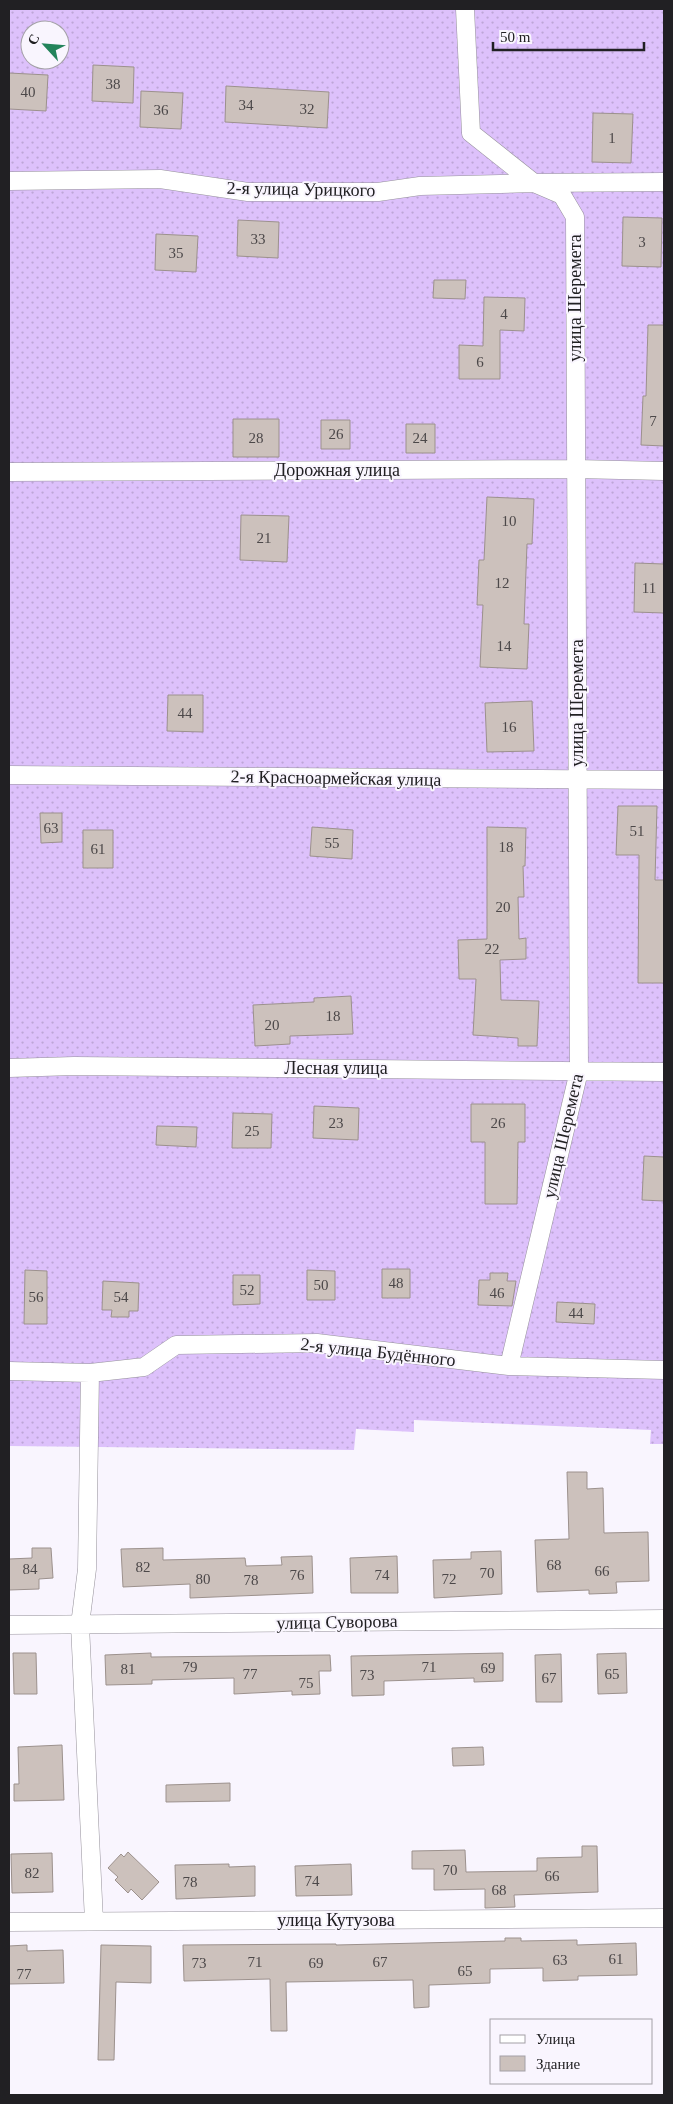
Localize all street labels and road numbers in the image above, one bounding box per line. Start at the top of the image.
street label: 2-я улица Урицкого [226,178,376,200]
street label: улица Шеремета [565,234,585,362]
street label: Дорожная улица [274,460,400,480]
street label: улица Шеремета [567,639,587,767]
street label: 2-я Красноармейская улица [230,766,442,790]
street label: Лесная улица [284,1058,388,1078]
street label: улица Шеремета [539,1072,587,1200]
street label: 2-я улица Будённого [299,1334,457,1370]
street label: улица Суворова [276,1611,398,1633]
street label: улица Кутузова [277,1910,395,1930]

